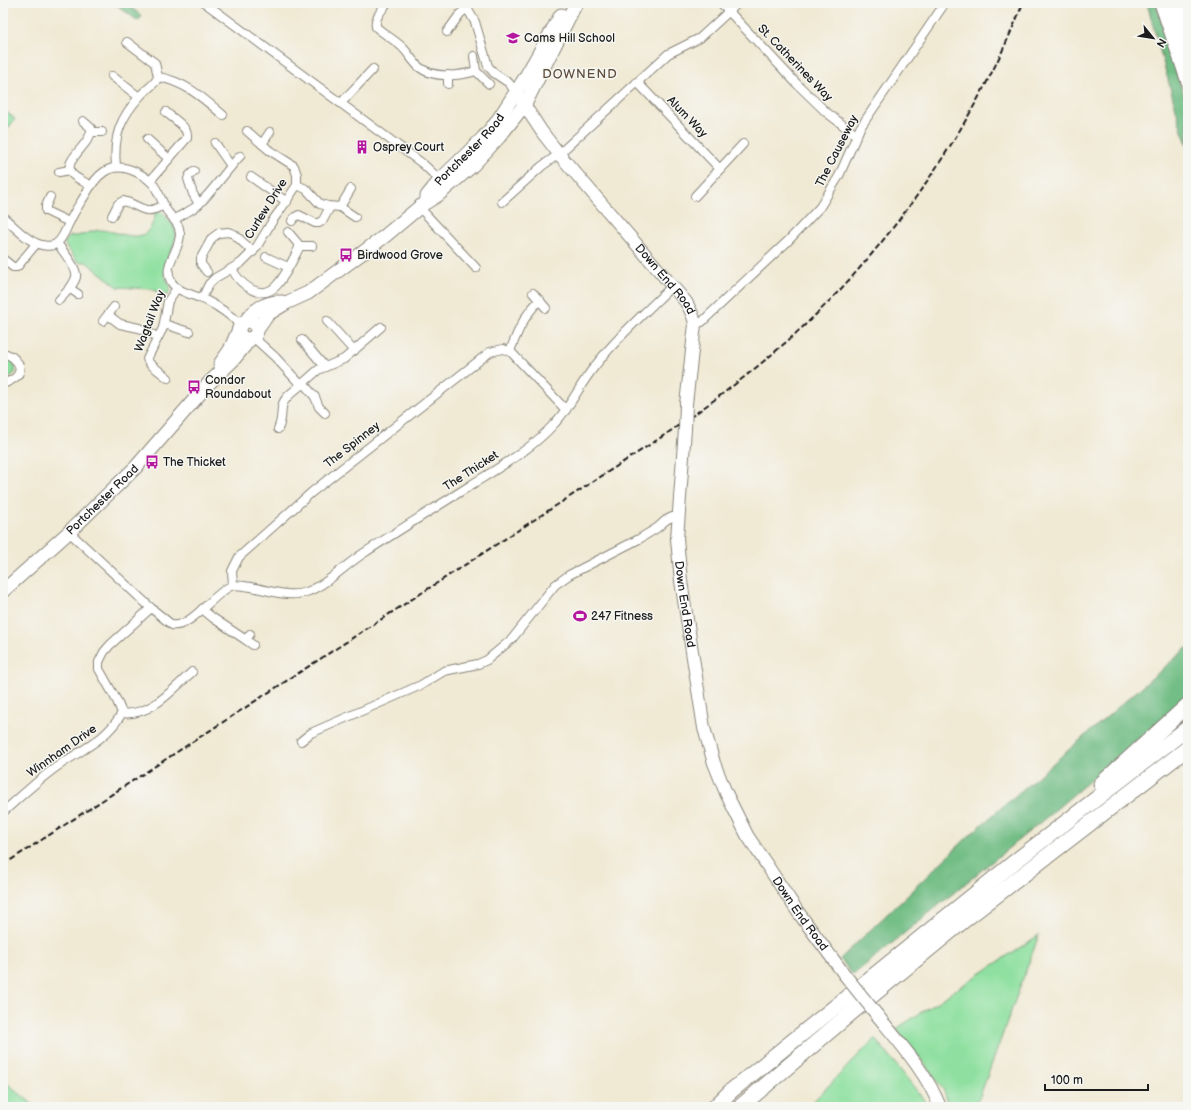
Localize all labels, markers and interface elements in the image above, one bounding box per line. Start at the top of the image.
north arrow [1133,18,1173,58]
street label: St. Catherines Way [754,21,836,105]
school or university icon: Cams Hill School [505,30,521,46]
place label: Cams Hill School [524,31,615,46]
text: N [1154,36,1169,50]
district label: DOWNEND [542,66,618,82]
street label: Alum Way [664,93,711,141]
street label: Portchester Road [431,111,508,189]
street label: The Causeway [812,112,862,190]
building icon: Osprey Court [354,139,370,155]
place label: Osprey Court [373,140,444,155]
street label: Curlew Drive [241,176,291,242]
street label: Down End Road [632,241,699,317]
bus stop icon: Birdwood Grove [338,247,354,263]
place label: Birdwood Grove [357,248,443,263]
street label: Wagtail Way [131,288,169,354]
place label: Condor Roundabout [205,373,271,402]
bus stop icon: Condor Roundabout [186,379,202,395]
street label: The Spinney [321,418,383,471]
street label: The Thicket [441,447,502,494]
bus stop icon: The Thicket [144,454,160,470]
place label: The Thicket [163,455,226,470]
street label: Portchester Road [63,461,142,538]
street label: Down End Road [672,560,699,649]
sports icon: 247 Fitness [572,608,588,624]
place label: 247 Fitness [591,609,653,624]
street label: Winnham Drive [24,721,100,781]
street label: Down End Road [769,874,832,954]
scale bar [1045,1066,1148,1092]
text: 100 m [1051,1073,1083,1088]

